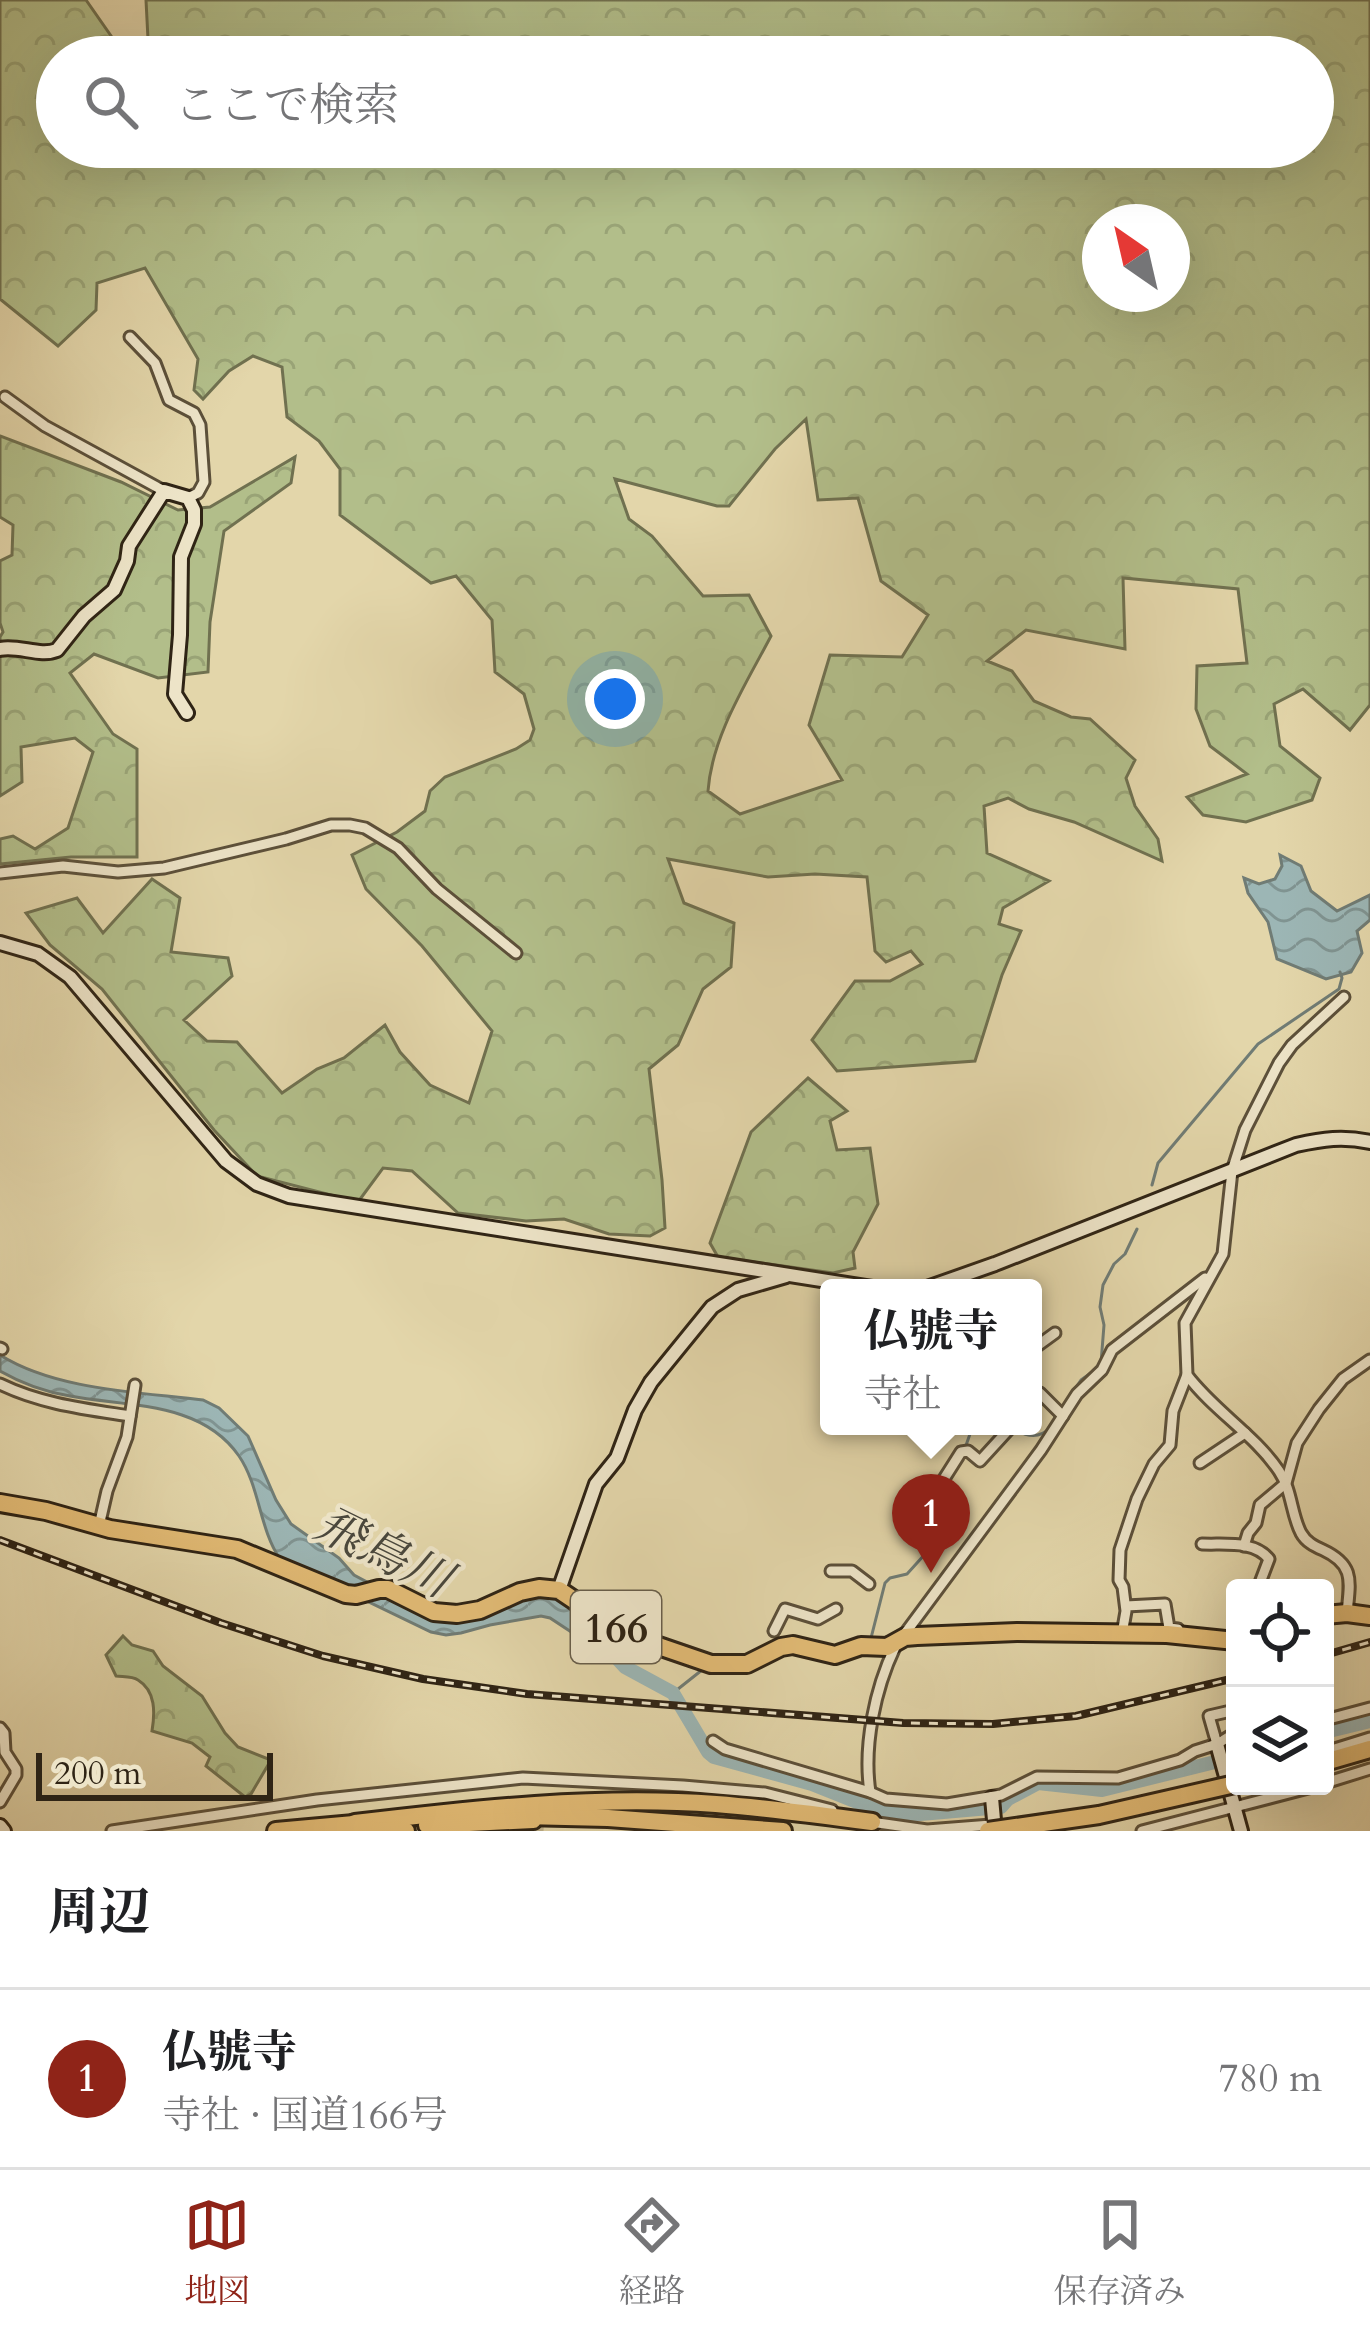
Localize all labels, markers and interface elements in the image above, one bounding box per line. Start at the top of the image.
search box [36,36,1334,168]
icon: search [78,69,144,135]
text: ここで検索 [174,75,399,136]
north arrow [1082,204,1190,312]
your location [585,669,645,729]
popup [820,1279,1042,1435]
text: 仏號寺 [863,1301,999,1362]
text: 寺社 [863,1368,942,1421]
pin: 1 [892,1474,970,1573]
water label: 飛鳥川 [304,1492,467,1615]
map controls [1226,1579,1334,1795]
button: locate [1226,1579,1334,1687]
road number: 166 [571,1591,661,1663]
button: layers [1226,1687,1334,1795]
scale bar [36,1747,273,1800]
text: 200 m [54,1751,141,1796]
text: 周辺 [48,1878,150,1948]
text: 仏號寺 [162,2022,297,2083]
text: 1 [77,2052,97,2105]
text: 780 m [1219,2052,1322,2105]
text: 寺社 · 国道166号 [162,2089,448,2142]
tab: 地図 [184,2192,250,2314]
tab: 経路 [619,2192,685,2314]
tab: 保存済み [1054,2192,1186,2314]

